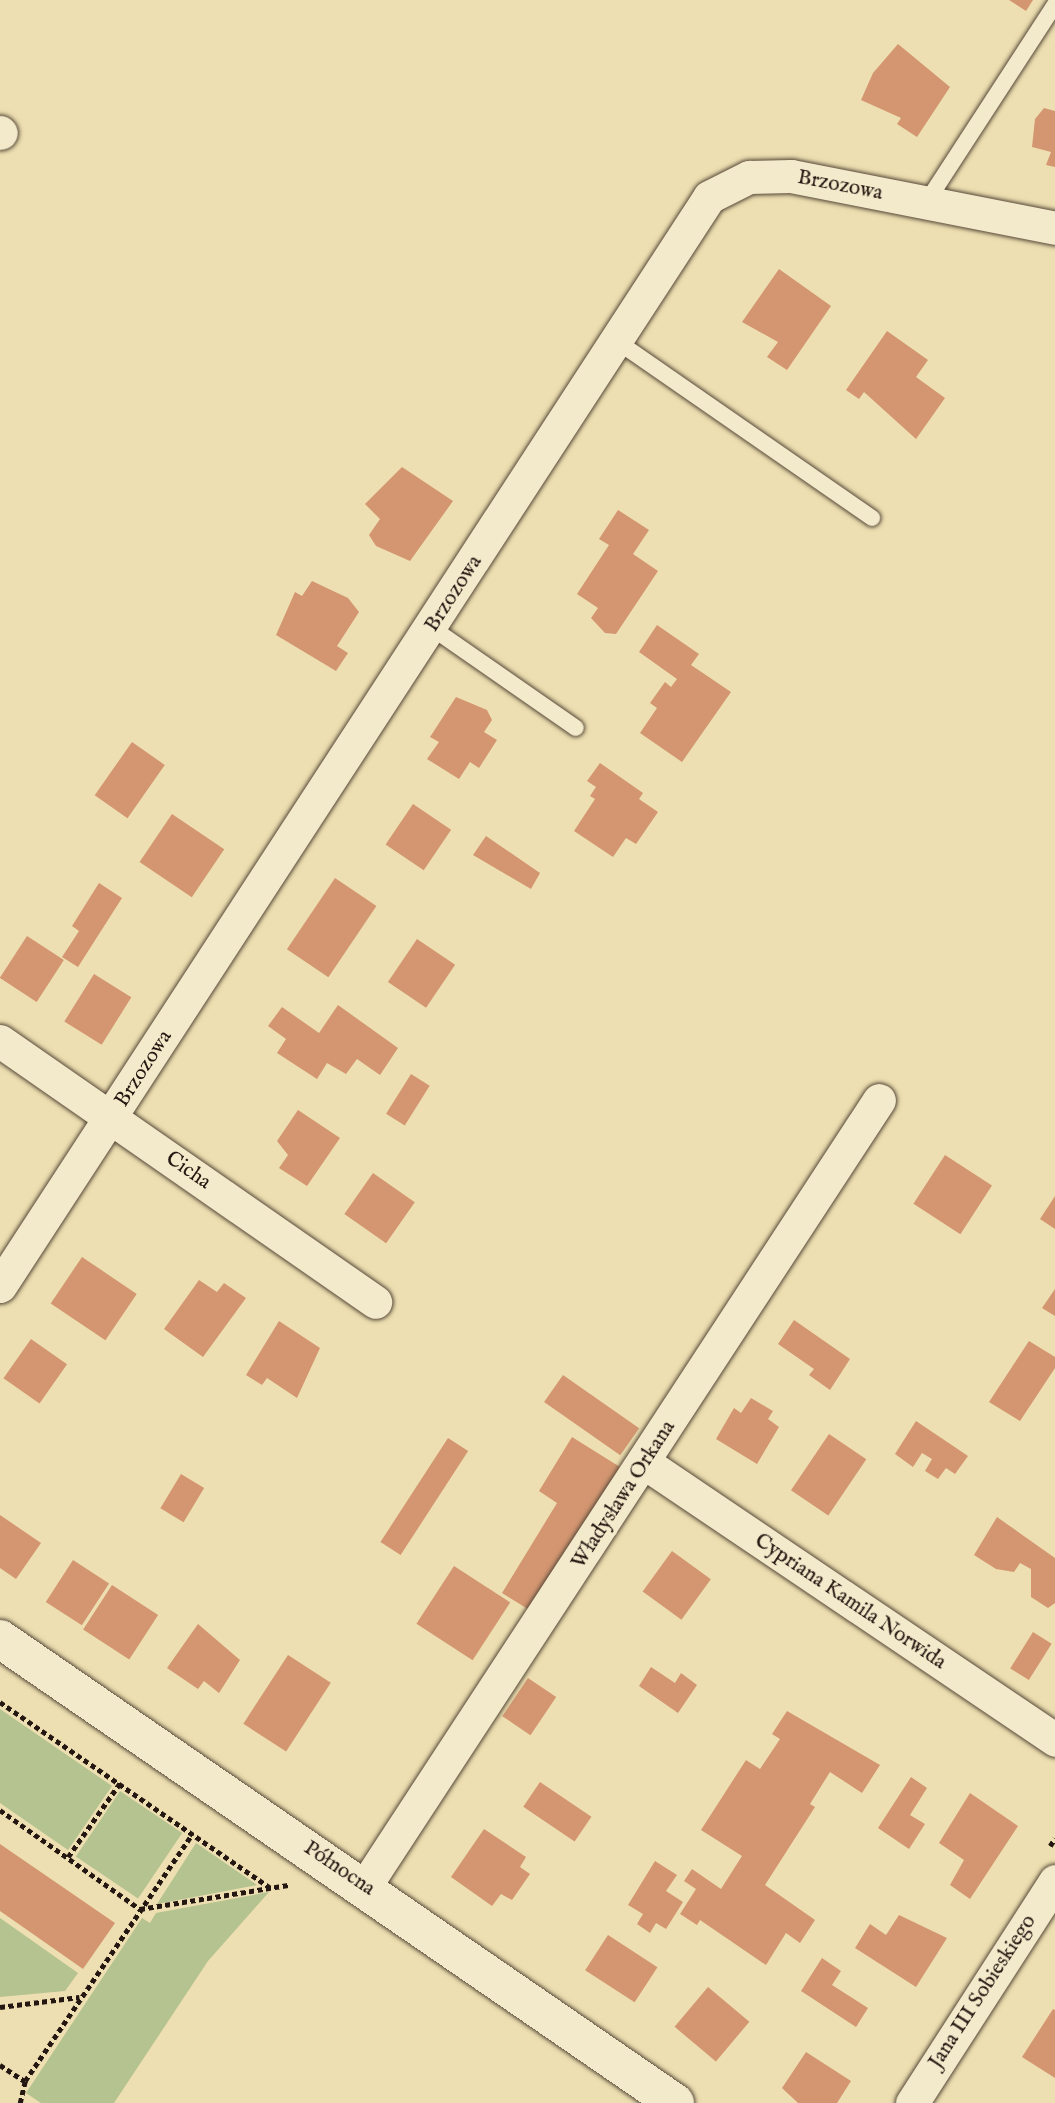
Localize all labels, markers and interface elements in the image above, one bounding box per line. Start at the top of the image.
street label: Brzozowa [795,165,885,207]
street label: Brzozowa [420,551,488,637]
street label: Brzozowa [110,1026,178,1112]
street label: Cicha [160,1146,216,1196]
street label: Władysława Orkana [567,1416,681,1574]
street label: Cypriana Kamila Norwida [749,1528,951,1676]
street label: Północna [299,1836,379,1902]
street label: Jana III Sobieskiego [924,1910,1042,2074]

